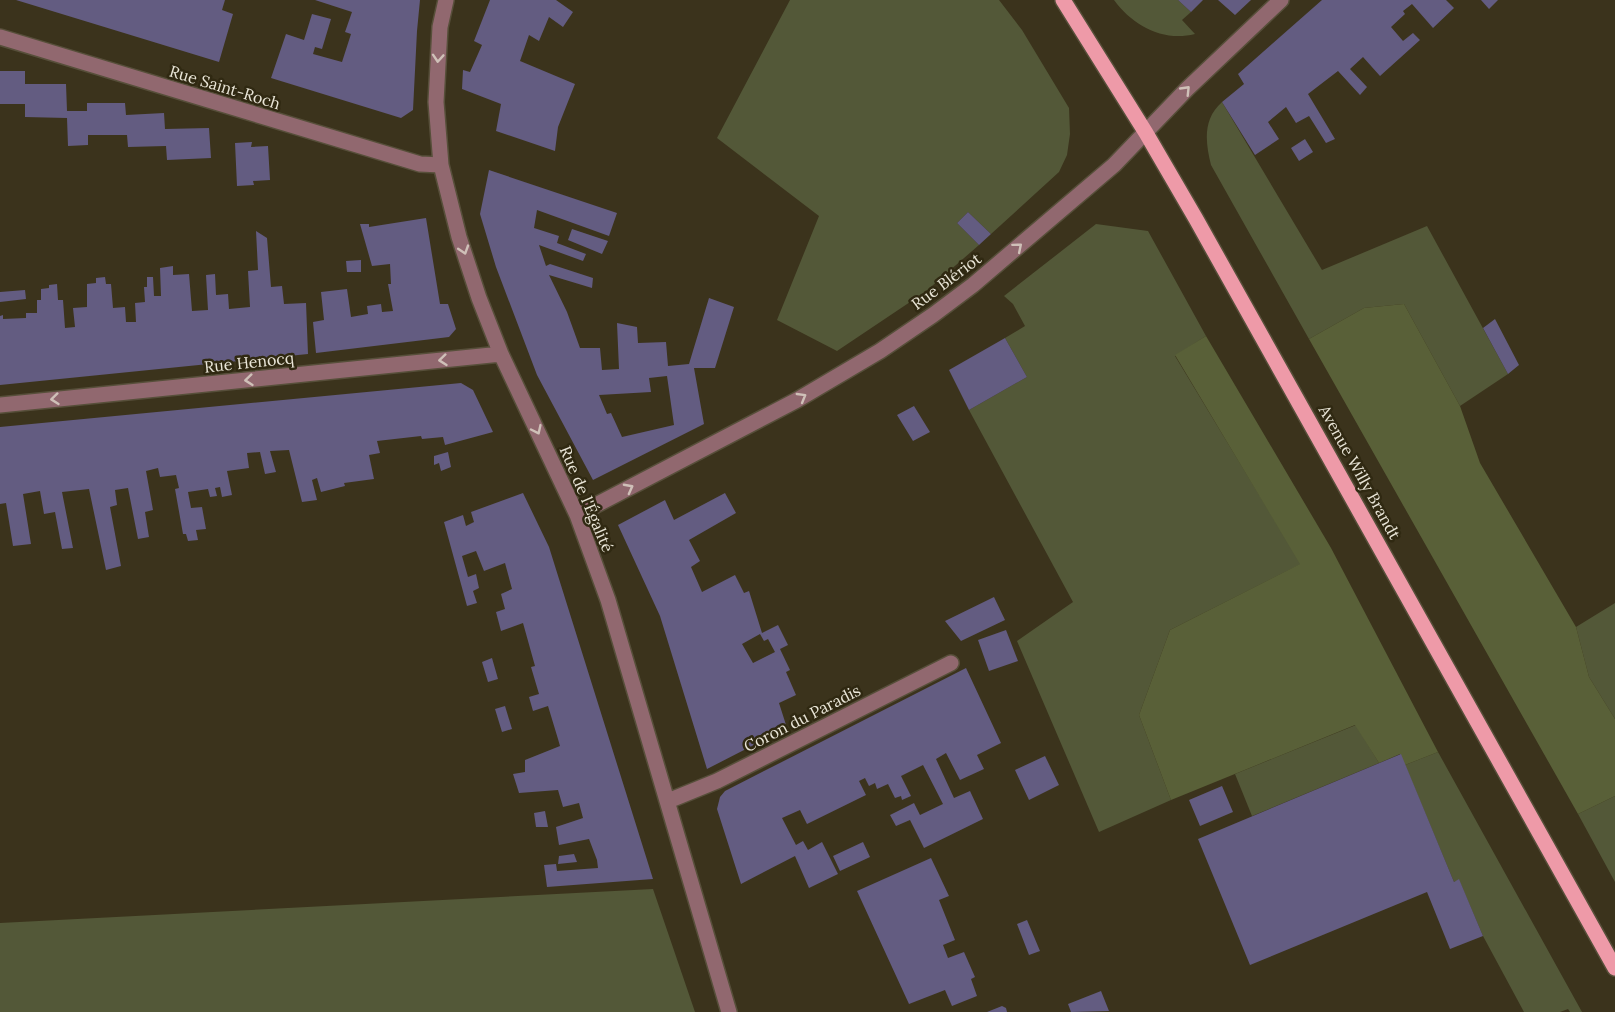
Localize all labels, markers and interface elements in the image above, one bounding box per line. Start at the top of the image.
one-way arrow [432,53,445,62]
street label: Rue Saint-Roch [167,61,283,113]
one-way arrow [1179,87,1190,98]
one-way arrow [456,244,469,255]
one-way arrow [1011,244,1022,255]
street label: Rue Blériot [907,248,986,314]
street label: Rue Henocq [203,347,295,377]
one-way arrow [438,353,448,366]
one-way arrow [244,373,253,386]
one-way arrow [50,392,59,405]
one-way arrow [796,393,806,404]
street label: Avenue Willy Brandt [1314,401,1406,543]
one-way arrow [529,424,541,435]
street label: Rue de l'Égalité [556,443,619,555]
one-way arrow [623,484,634,495]
street label: Coron du Paradis [740,680,864,756]

